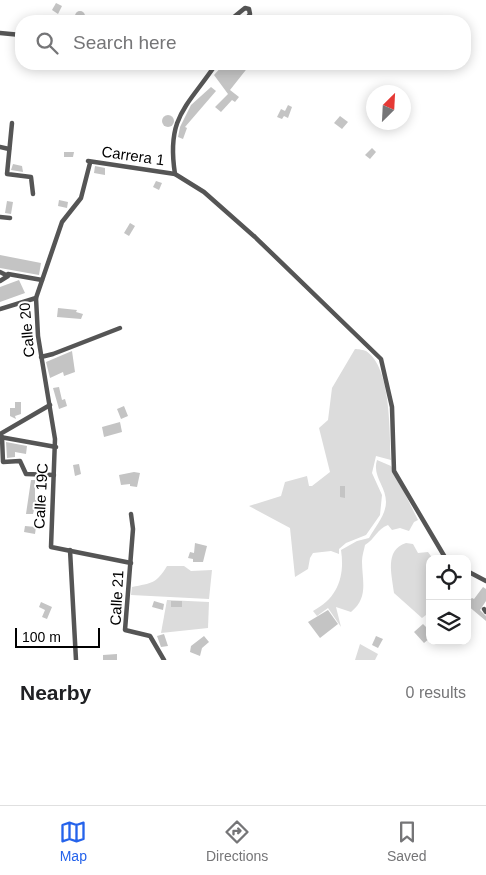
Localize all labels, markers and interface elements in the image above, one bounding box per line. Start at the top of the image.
search box [15,15,471,70]
icon: search [33,29,61,57]
text: Search here [73,32,177,53]
north arrow [366,85,411,130]
street label: Carrera 1 [101,143,166,168]
street label: Calle 20 [16,302,37,358]
street label: Calle 19C [30,462,51,529]
map controls [426,555,471,645]
button: locate [426,555,471,600]
street label: Calle 21 [107,570,126,626]
button: layers [426,600,471,645]
scale bar [15,625,100,648]
text: 100 m [22,629,61,645]
text: Nearby [20,681,91,704]
text: 0 results [406,684,466,701]
tab: Map [59,818,87,864]
tab: Directions [206,818,268,864]
tab: Saved [387,818,427,864]

